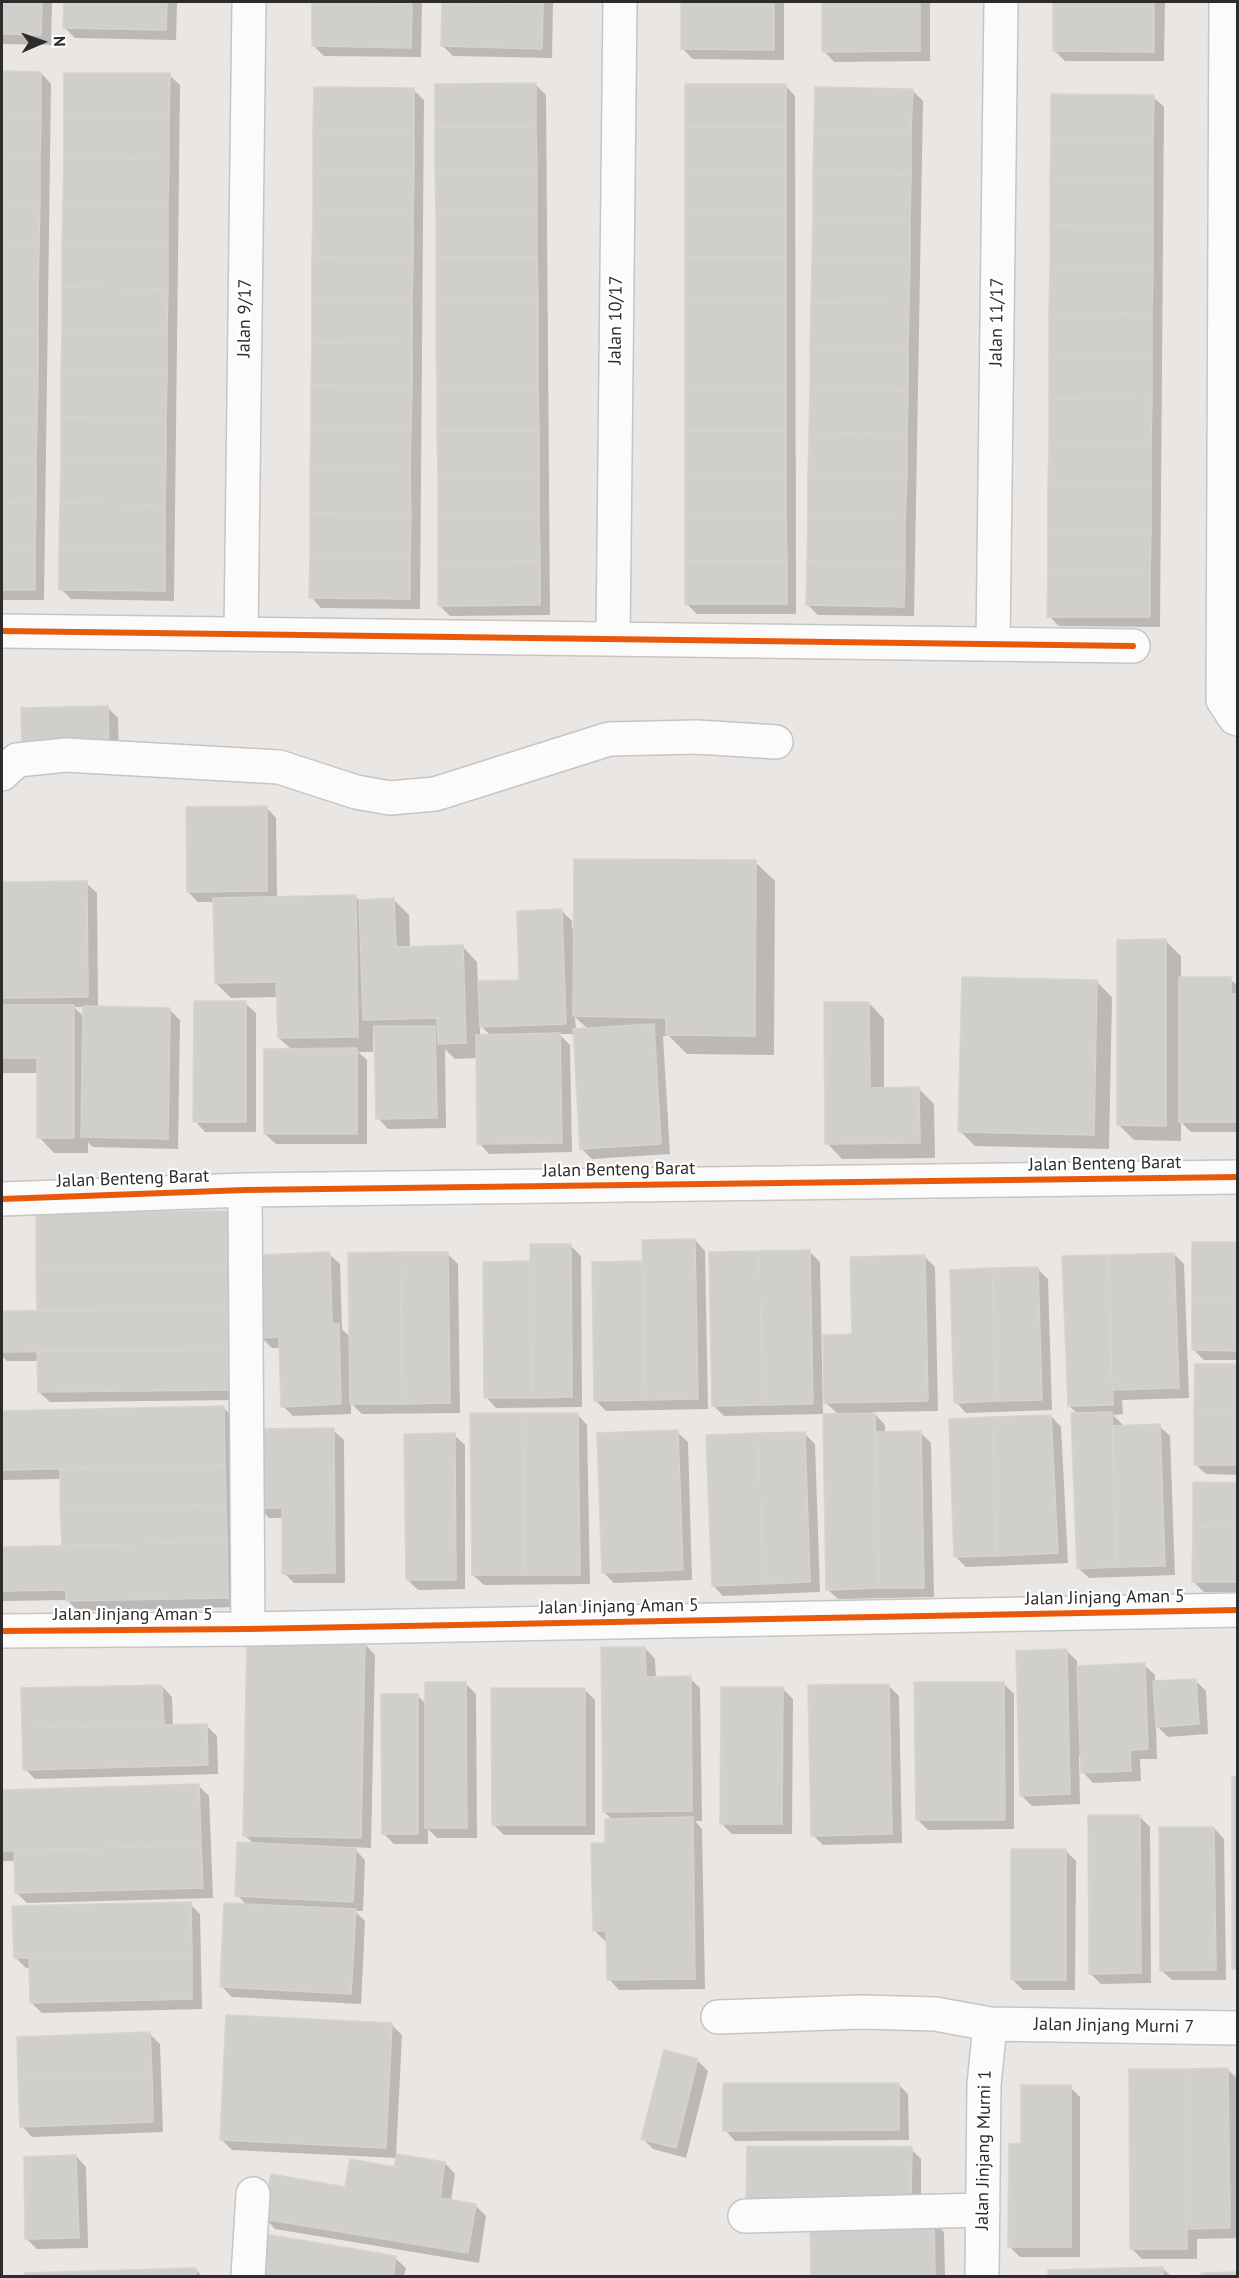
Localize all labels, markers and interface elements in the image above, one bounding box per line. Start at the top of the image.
north arrow [12,12,72,72]
text: N [50,36,70,47]
street label: Jalan 10/17 [604,276,628,364]
street label: Jalan 9/17 [234,278,256,358]
street label: Jalan 11/17 [985,278,1009,366]
street label: Jalan Benteng Barat [1029,1152,1181,1176]
street label: Jalan Benteng Barat [543,1158,695,1182]
street label: Jalan Benteng Barat [56,1166,210,1192]
street label: Jalan Jinjang Aman 5 [1025,1586,1185,1610]
street label: Jalan Jinjang Aman 5 [539,1595,699,1619]
street label: Jalan Jinjang Aman 5 [53,1604,213,1626]
street label: Jalan Jinjang Murni 7 [1034,2014,1194,2038]
street label: Jalan Jinjang Murni 1 [972,2070,996,2230]

